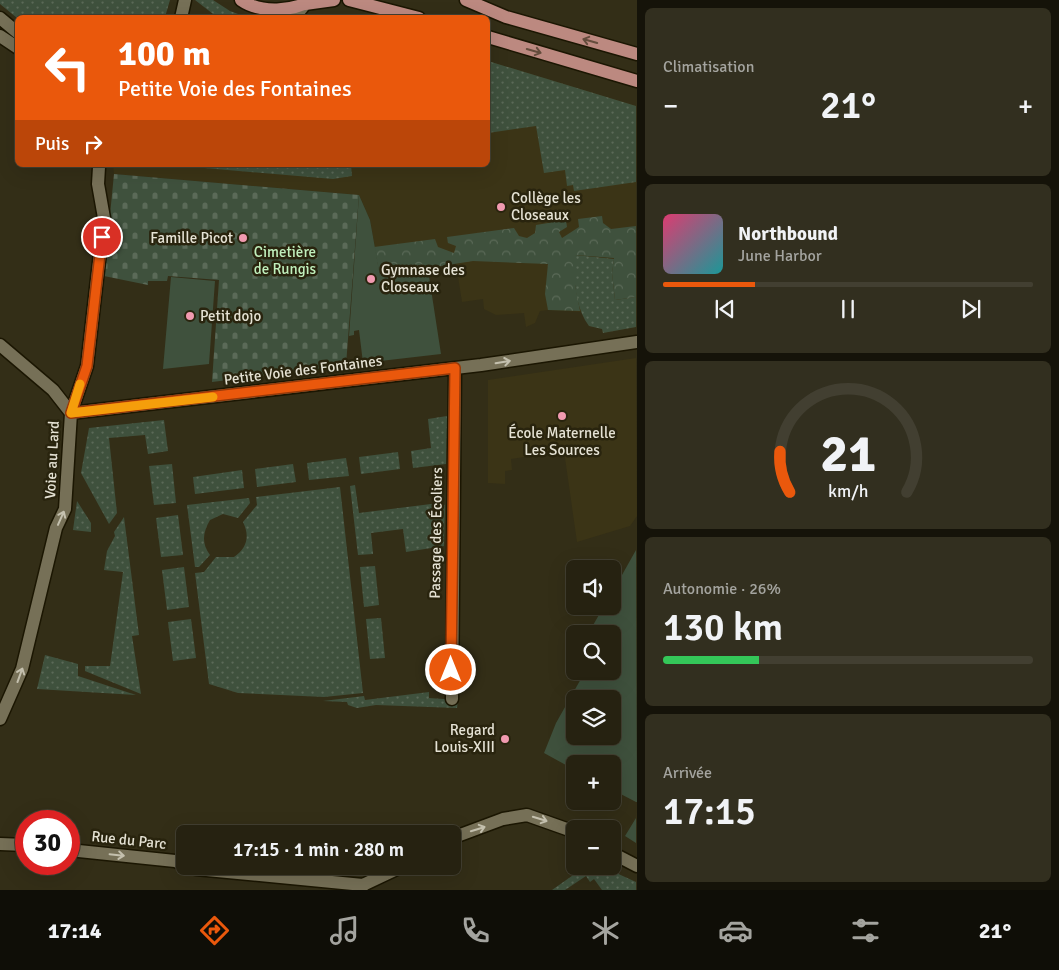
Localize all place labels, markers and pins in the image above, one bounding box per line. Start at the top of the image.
place label: Collège les Closeaux [511,189,581,224]
marker: Collège les Closeaux [495,201,507,213]
pin [81,216,123,258]
place label: Famille Picot [150,229,233,247]
marker: Famille Picot [237,232,249,244]
place label: Gymnase des Closeaux [381,261,465,296]
marker: Gymnase des Closeaux [365,273,377,285]
place label: Petit dojo [200,307,261,325]
marker: Petit dojo [184,310,196,322]
marker: École Maternelle Les Sources [556,410,568,422]
place label: École Maternelle Les Sources [508,423,616,459]
place label: Regard Louis-XIII [434,721,495,756]
marker: Regard Louis-XIII [499,733,511,745]

